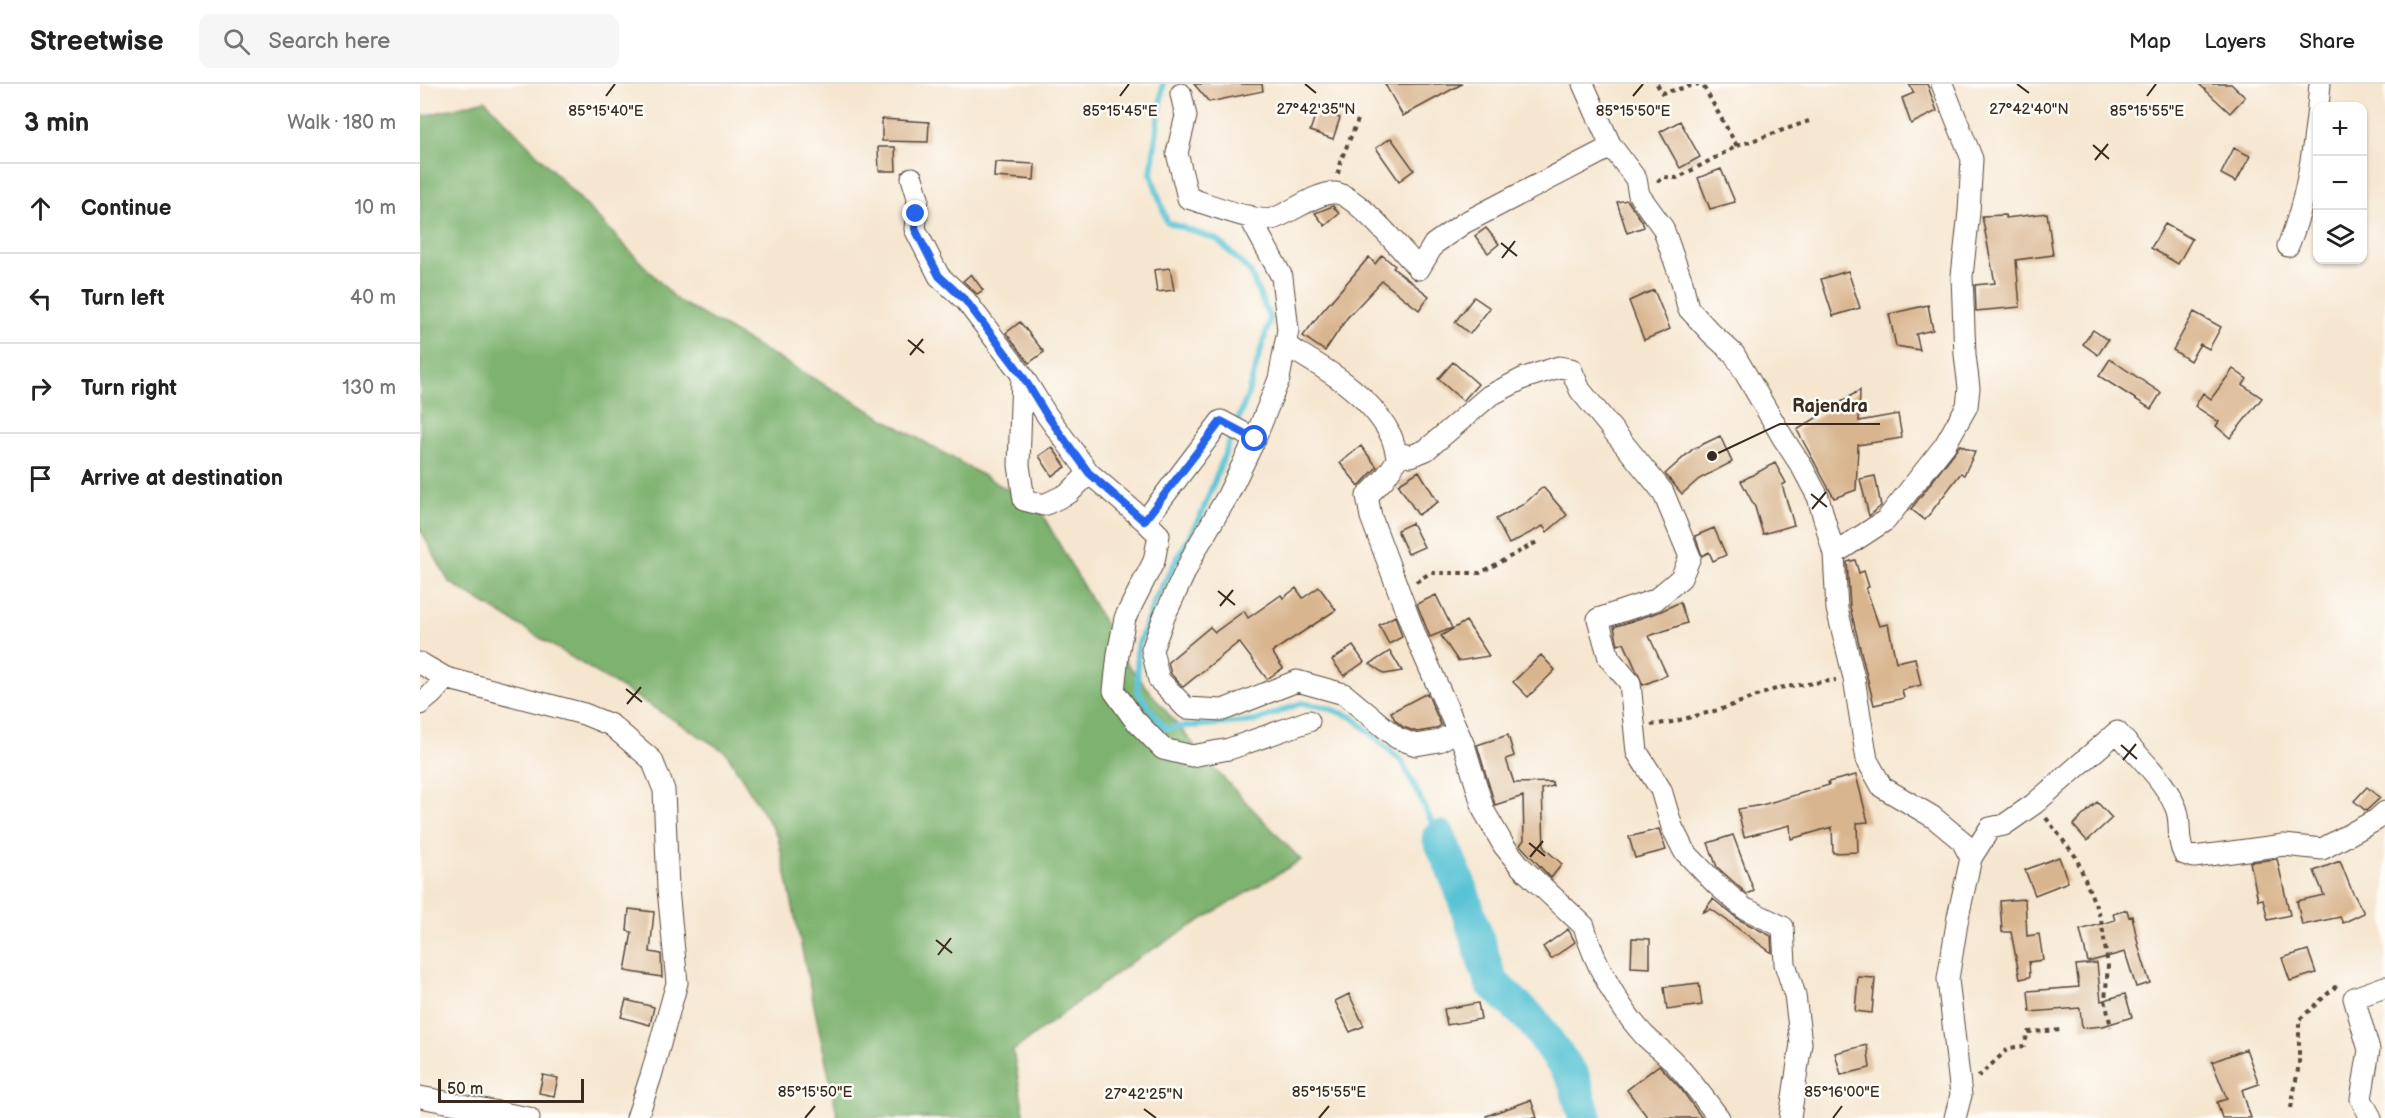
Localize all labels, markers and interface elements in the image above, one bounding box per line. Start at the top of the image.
search box [199,14,619,68]
text: Streetwise [30,25,163,58]
icon: search [220,25,253,58]
text: Search here [268,28,390,55]
text: Map [2129,29,2171,54]
text: Layers [2204,29,2266,54]
text: Share [2299,29,2355,54]
text: 27°42'35"N [1276,100,1356,119]
text: 27°42'40"N [1989,100,2069,119]
text: 85°15'40"E [568,102,644,121]
text: 85°15'45"E [1082,102,1158,121]
text: 85°15'50"E [1596,102,1670,121]
text: 85°15'55"E [2110,102,2184,121]
map controls [2313,102,2367,264]
button: + [2313,102,2367,156]
text: 3 min [24,108,89,139]
text: Walk · 180 m [287,111,396,135]
button: − [2313,156,2367,210]
icon: ahead [24,192,57,225]
text: Continue [81,195,171,222]
text: 10 m [355,196,396,220]
route end [902,200,928,226]
button: layers [2313,210,2367,264]
icon: left [24,282,57,315]
text: Turn left [81,285,165,312]
text: 40 m [350,286,396,310]
icon: right [24,372,57,405]
text: Turn right [81,375,177,402]
text: 130 m [342,376,396,400]
callout: Rajendra [1780,388,1880,424]
text: Rajendra [1792,396,1868,417]
route start [1241,425,1267,451]
icon: arrive [24,462,57,495]
text: Arrive at destination [81,465,283,492]
scale bar [438,1076,584,1104]
text: 50 m [447,1080,483,1099]
text: 85°15'50"E [778,1083,852,1102]
text: 85°15'55"E [1292,1083,1366,1102]
text: 85°16'00"E [1804,1083,1880,1102]
text: 27°42'25"N [1105,1085,1183,1104]

